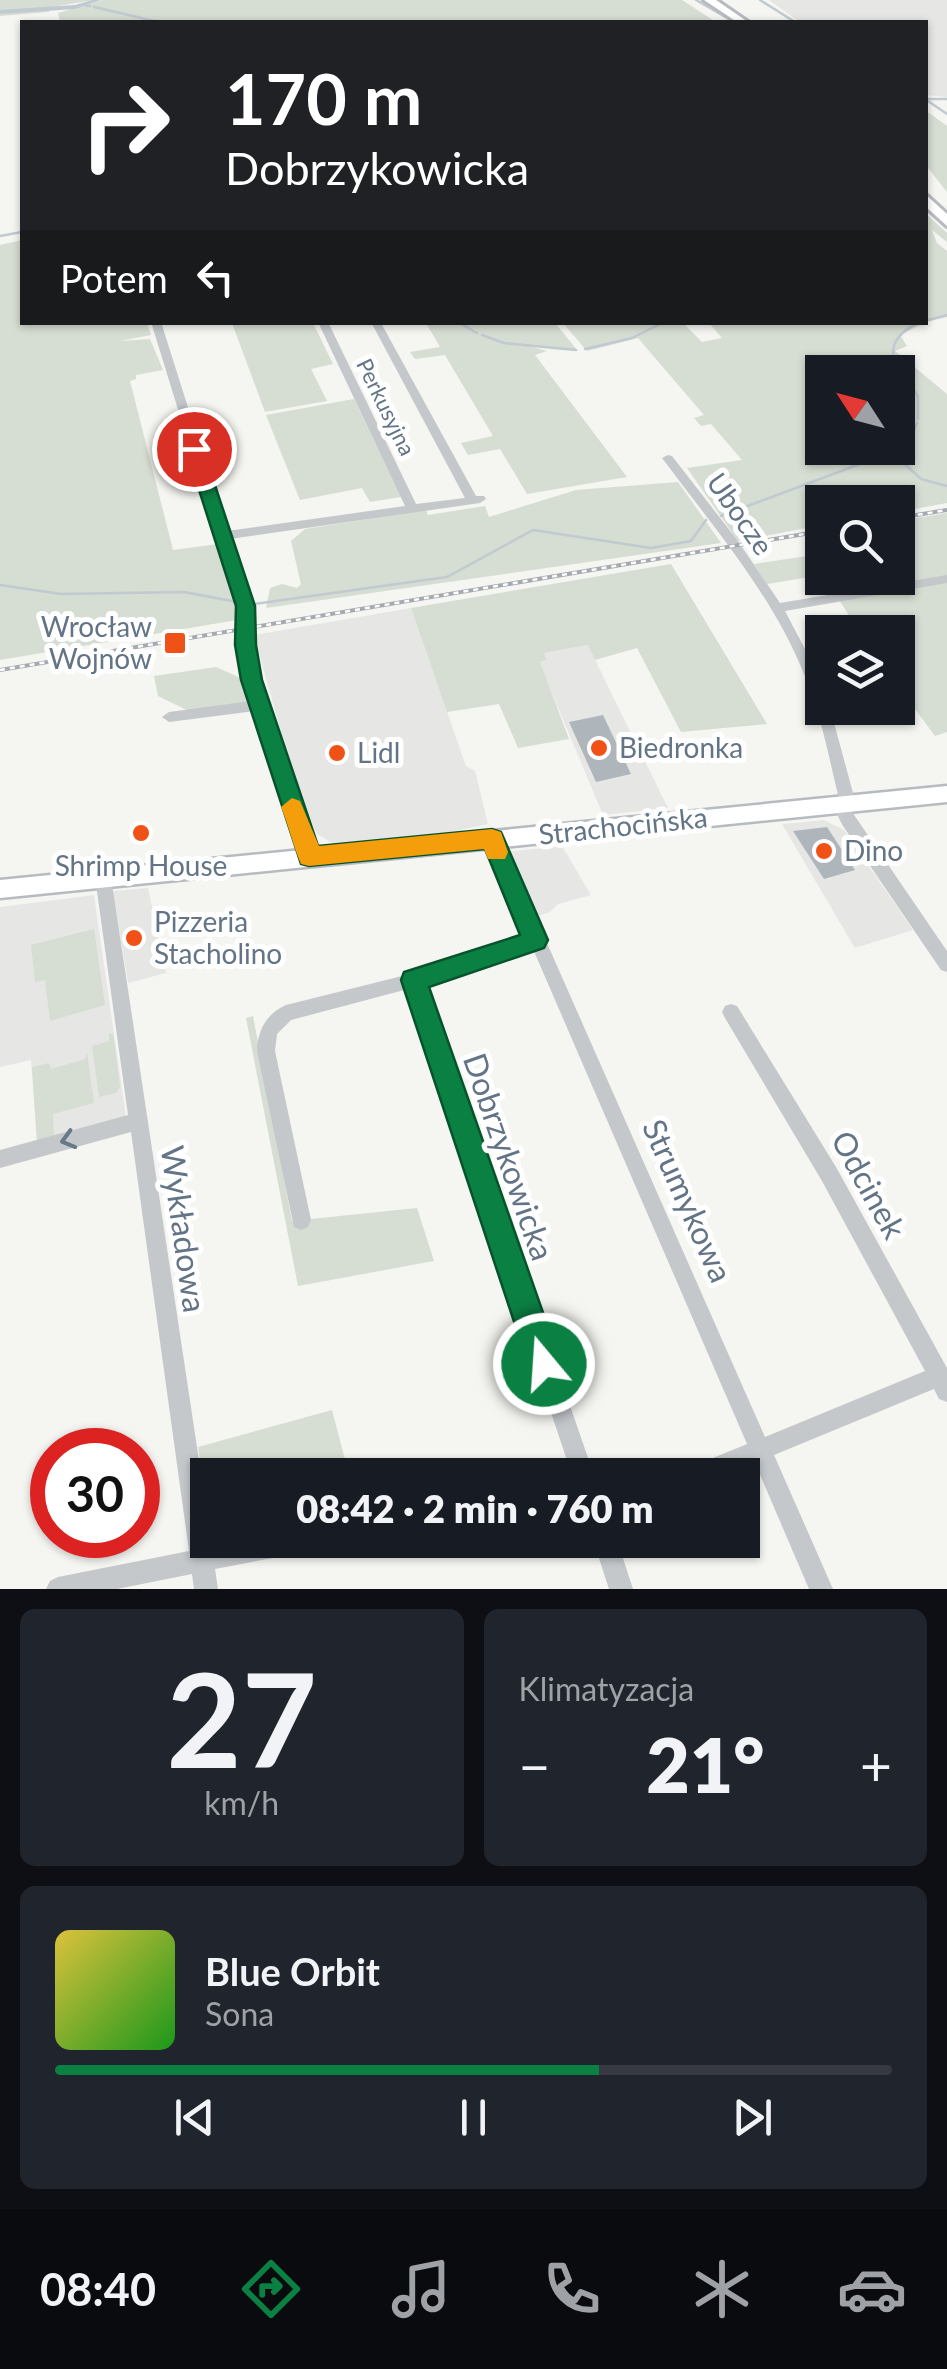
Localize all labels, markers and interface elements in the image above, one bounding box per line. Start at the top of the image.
text: 170 m [225,56,422,140]
icon: right [60,60,190,190]
text: Dobrzykowicka [225,141,529,195]
icon: left [188,250,243,305]
text: Potem [60,255,168,301]
street label: Perkusyjna [351,354,422,460]
north arrow [805,355,915,465]
map controls [805,355,915,725]
pin [152,407,237,492]
icon: arrive [167,422,222,477]
street label: Ubocze [700,466,781,561]
button: search [805,485,915,595]
place label: Wrocław Wojnów [41,609,152,675]
button: layers [805,615,915,725]
marker: Wrocław Wojnów [162,630,188,656]
place label: Biedronka [619,730,743,764]
place label: Lidl [357,735,400,769]
marker: Biedronka [588,737,610,759]
marker: Lidl [326,742,348,764]
street label: Strachocińska [537,799,709,851]
marker: Shrimp House [130,822,152,844]
place label: Dino [844,833,903,867]
marker: Dino [813,840,835,862]
place label: Shrimp House [55,848,227,882]
place label: Pizzeria Stacholino [154,904,282,970]
marker: Pizzeria Stacholino [123,927,145,949]
street label: Dobrzykowicka [456,1048,563,1265]
street label: Strumykowa [635,1113,742,1288]
street label: Odcinek [824,1124,915,1246]
one-way arrow [61,1128,78,1149]
street label: Wykładowa [153,1143,215,1315]
position arrow [492,1312,596,1416]
speed limit sign: 30 [30,1428,160,1558]
text: 08:42 · 2 min · 760 m [296,1485,654,1531]
text: 27 [166,1640,317,1796]
text: Klimatyzacja [519,1669,694,1708]
text: 21° [646,1719,764,1809]
text: − [519,1732,550,1798]
text: + [860,1732,892,1798]
text: km/h [204,1783,279,1822]
text: Blue Orbit [205,1948,380,1994]
text: Sona [205,1994,274,2033]
icon: previous [167,2090,222,2145]
icon: pause [446,2090,501,2145]
icon: next [725,2090,780,2145]
icon: directions [236,2254,306,2324]
icon: music [386,2254,456,2324]
icon: phone [537,2254,607,2324]
icon: climate [687,2254,757,2324]
icon: car [837,2254,907,2324]
text: 08:40 [40,2262,156,2316]

